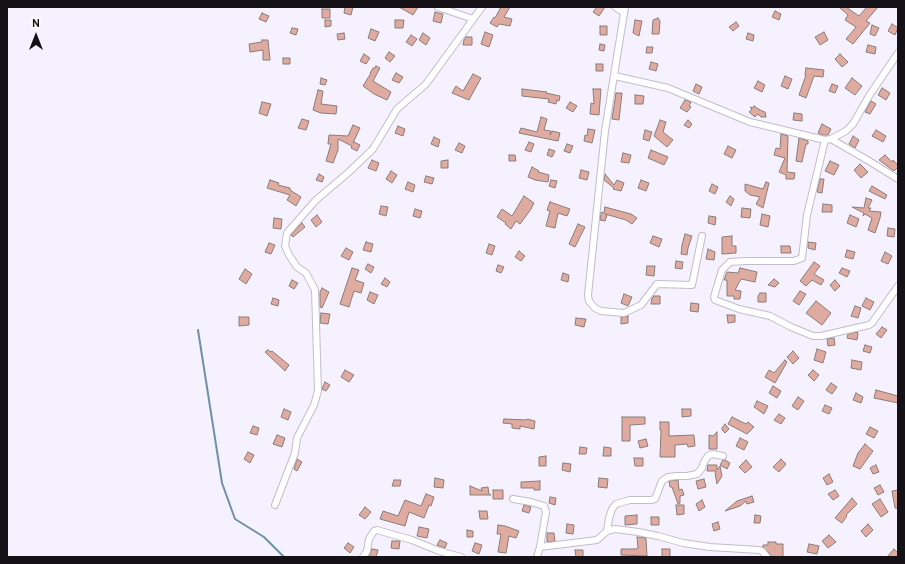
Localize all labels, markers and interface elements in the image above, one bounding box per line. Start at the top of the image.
north arrow [16,16,56,56]
text: N [32,17,40,31]

